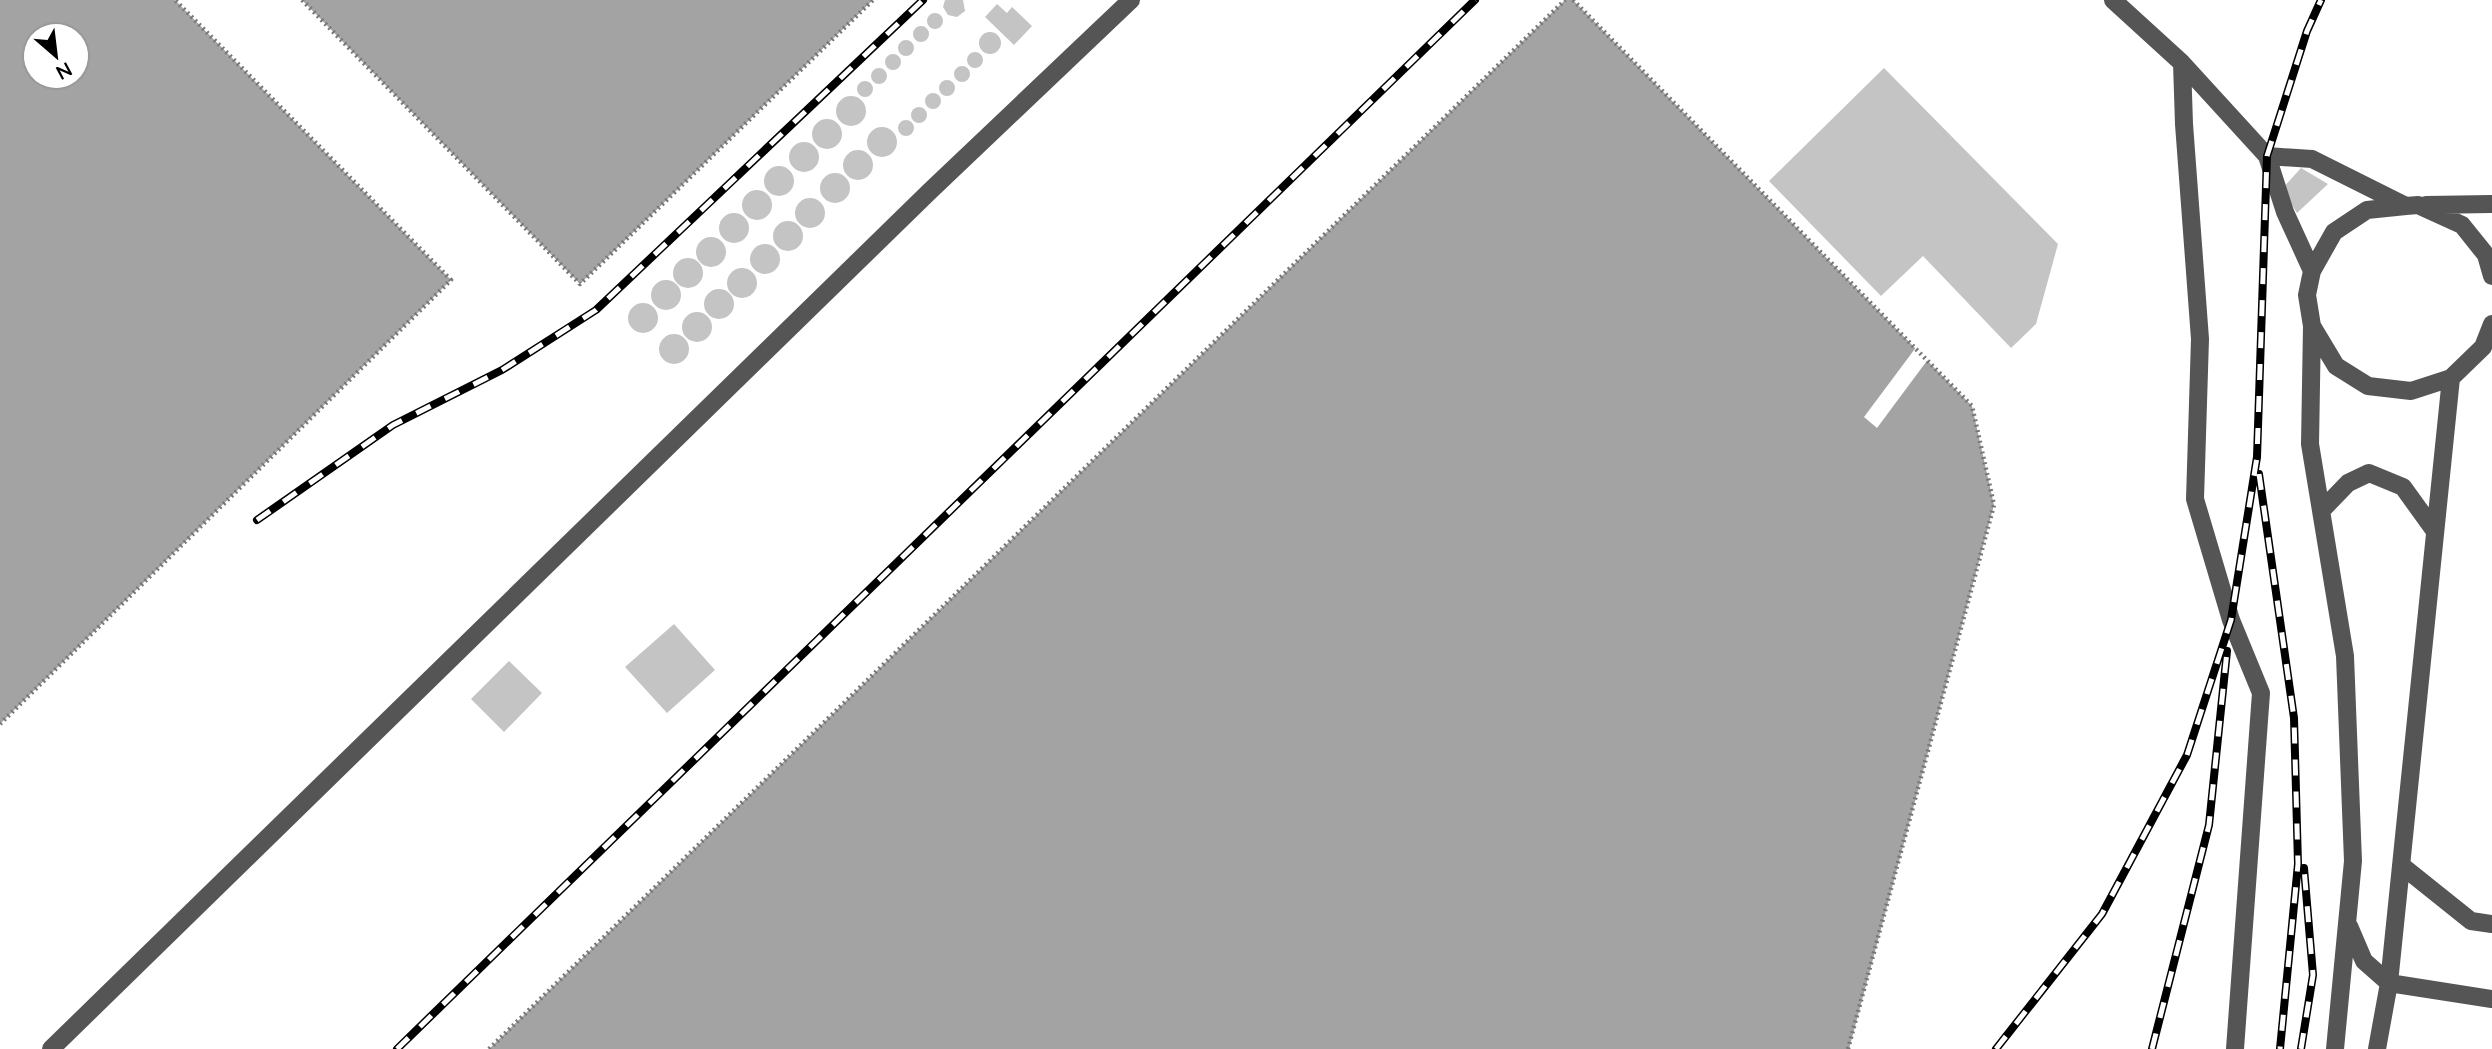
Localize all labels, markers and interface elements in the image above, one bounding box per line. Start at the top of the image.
north arrow [21,21,91,91]
text: N [52,58,76,85]

